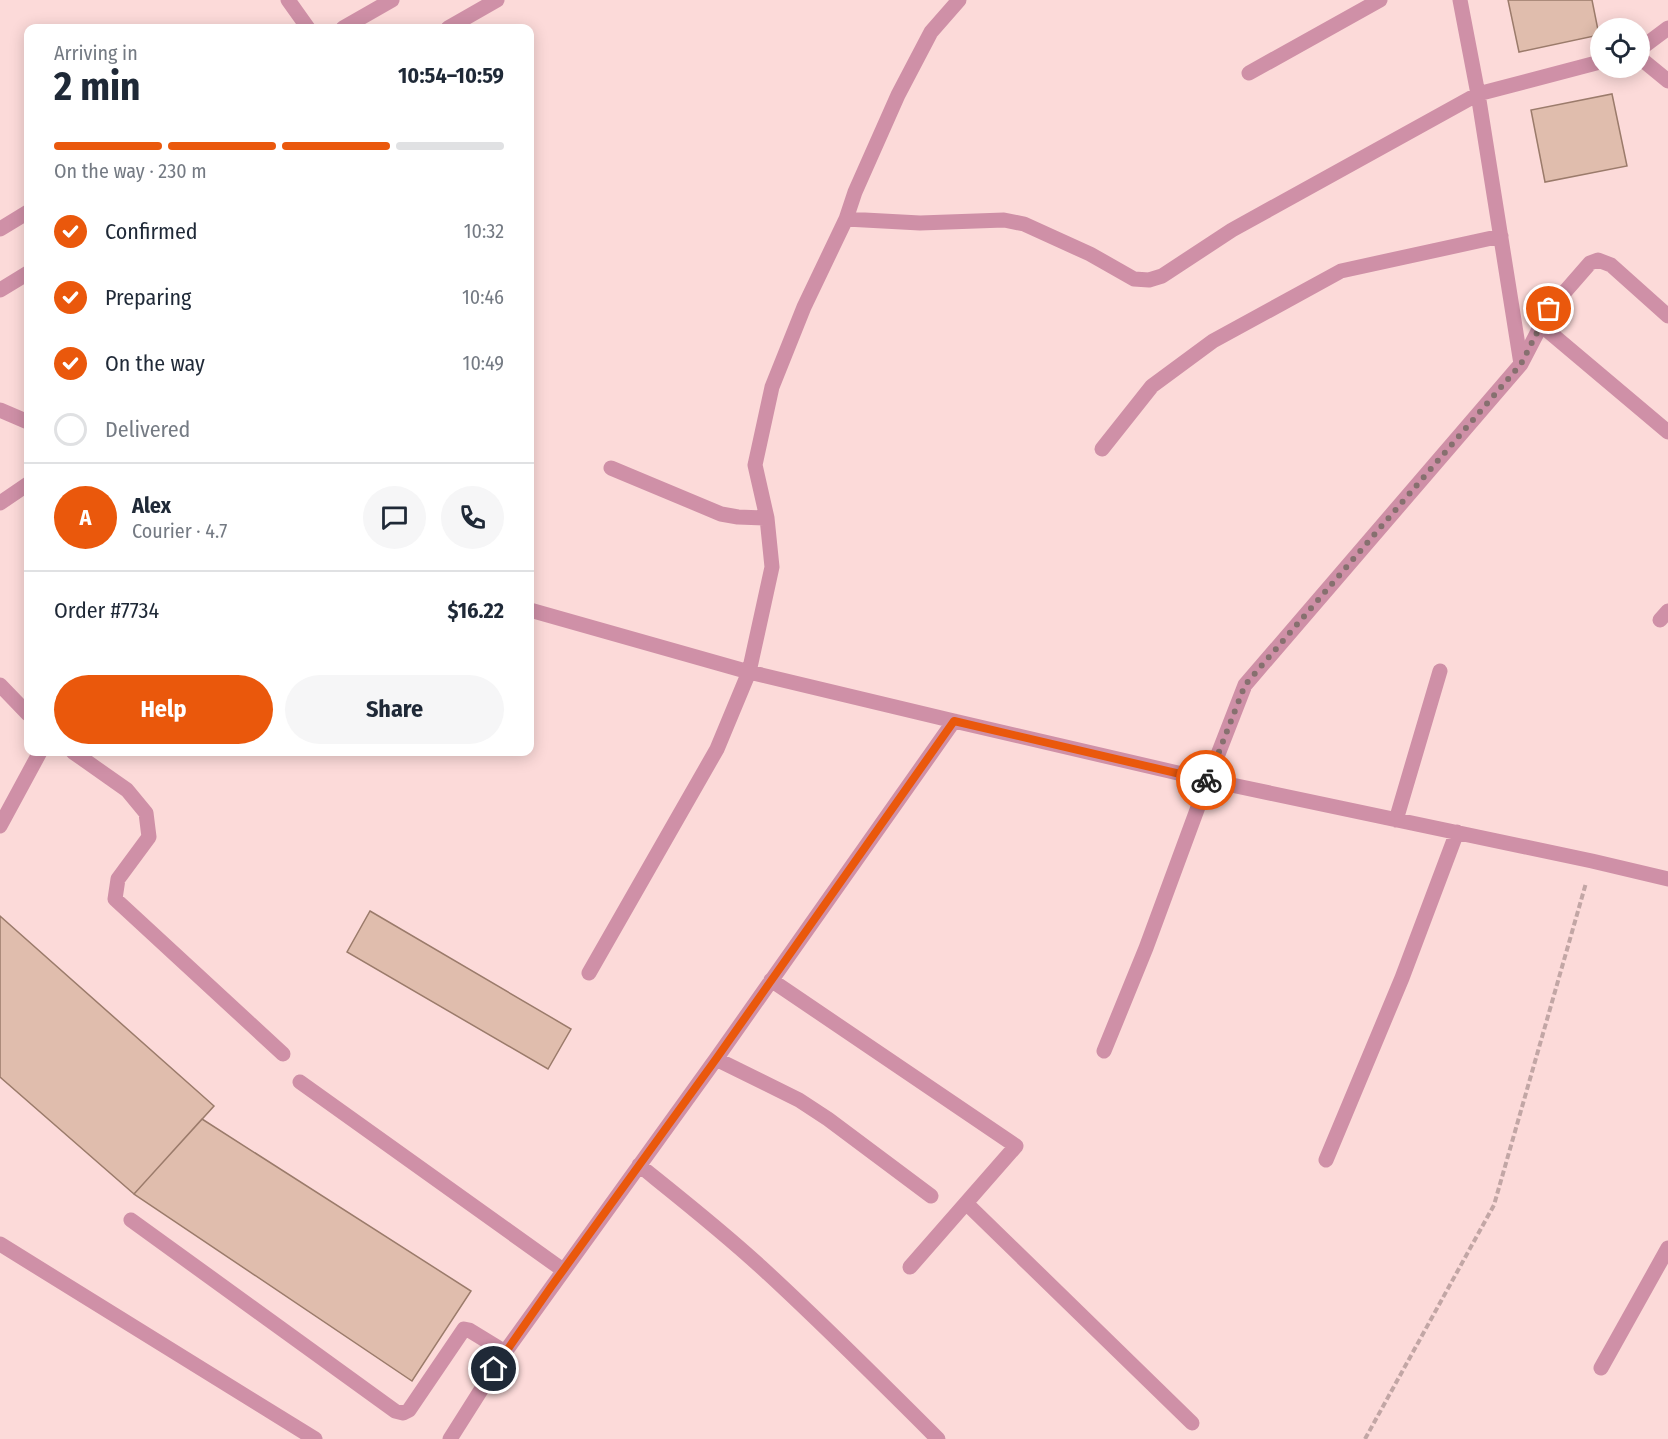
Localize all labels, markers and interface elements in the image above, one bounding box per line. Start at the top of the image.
map controls [1590,18,1650,78]
button: locate [1590,18,1650,78]
text: Arriving in [54,41,138,65]
text: 10:54–10:59 [398,62,504,89]
text: 2 min [54,64,140,110]
text: On the way · 230 m [54,159,207,183]
icon: check [54,215,87,248]
text: Confirmed [105,218,198,245]
text: 10:32 [464,219,504,243]
icon: check [54,281,87,314]
pin [1523,283,1574,334]
text: Preparing [105,284,191,311]
text: 10:46 [462,285,504,309]
icon: bag [1532,292,1565,325]
icon: check [54,347,87,380]
text: On the way [105,350,205,377]
text: 10:49 [463,351,504,375]
text: Delivered [105,416,190,443]
button: chat [363,486,426,549]
button: phone [441,486,504,549]
text: Alex [132,492,171,519]
text: A [80,504,91,531]
text: Courier · 4.7 [132,519,227,543]
text: Order #7734 [54,597,159,624]
text: $16.22 [448,597,504,624]
button: Help [54,675,273,744]
button: Share [285,675,504,744]
courier [1176,750,1236,810]
icon: bike [1190,764,1223,797]
pin [468,1343,519,1394]
icon: home [477,1352,510,1385]

